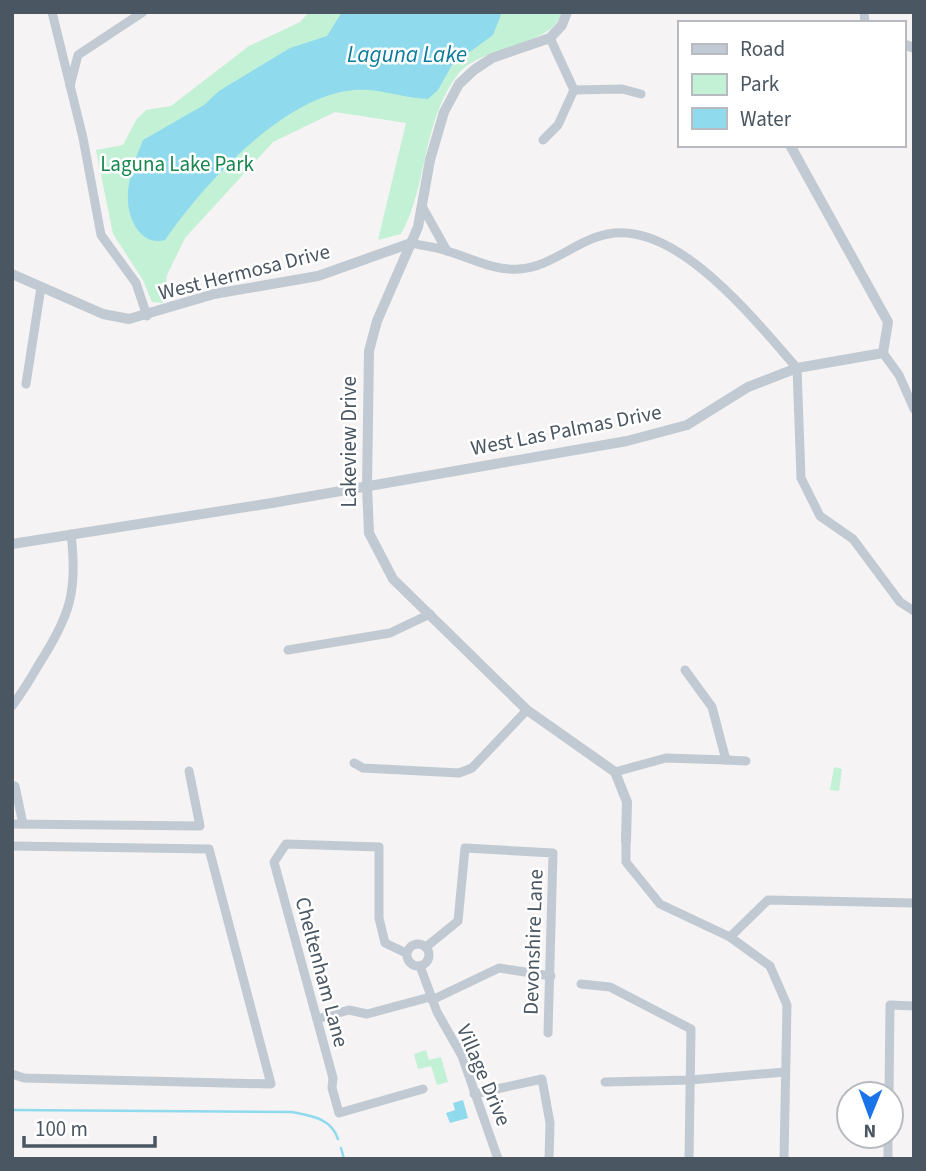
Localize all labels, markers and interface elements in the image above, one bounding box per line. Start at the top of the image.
legend [678,21,905,147]
text: Road [740,34,785,64]
water label: Laguna Lake [347,38,467,71]
text: Park [740,69,780,99]
text: Water [740,104,792,134]
park label: Laguna Lake Park [100,149,254,179]
street label: West Hermosa Drive [155,236,333,308]
street label: Lakeview Drive [334,376,364,508]
street label: West Las Palmas Drive [468,397,664,463]
street label: Devonshire Lane [515,869,551,1015]
street label: Cheltenham Lane [288,894,356,1050]
street label: Village Drive [449,1020,519,1130]
north arrow [835,1080,905,1150]
scale bar [24,1104,156,1148]
text: 100 m [35,1114,88,1144]
text: N [863,1117,876,1144]

